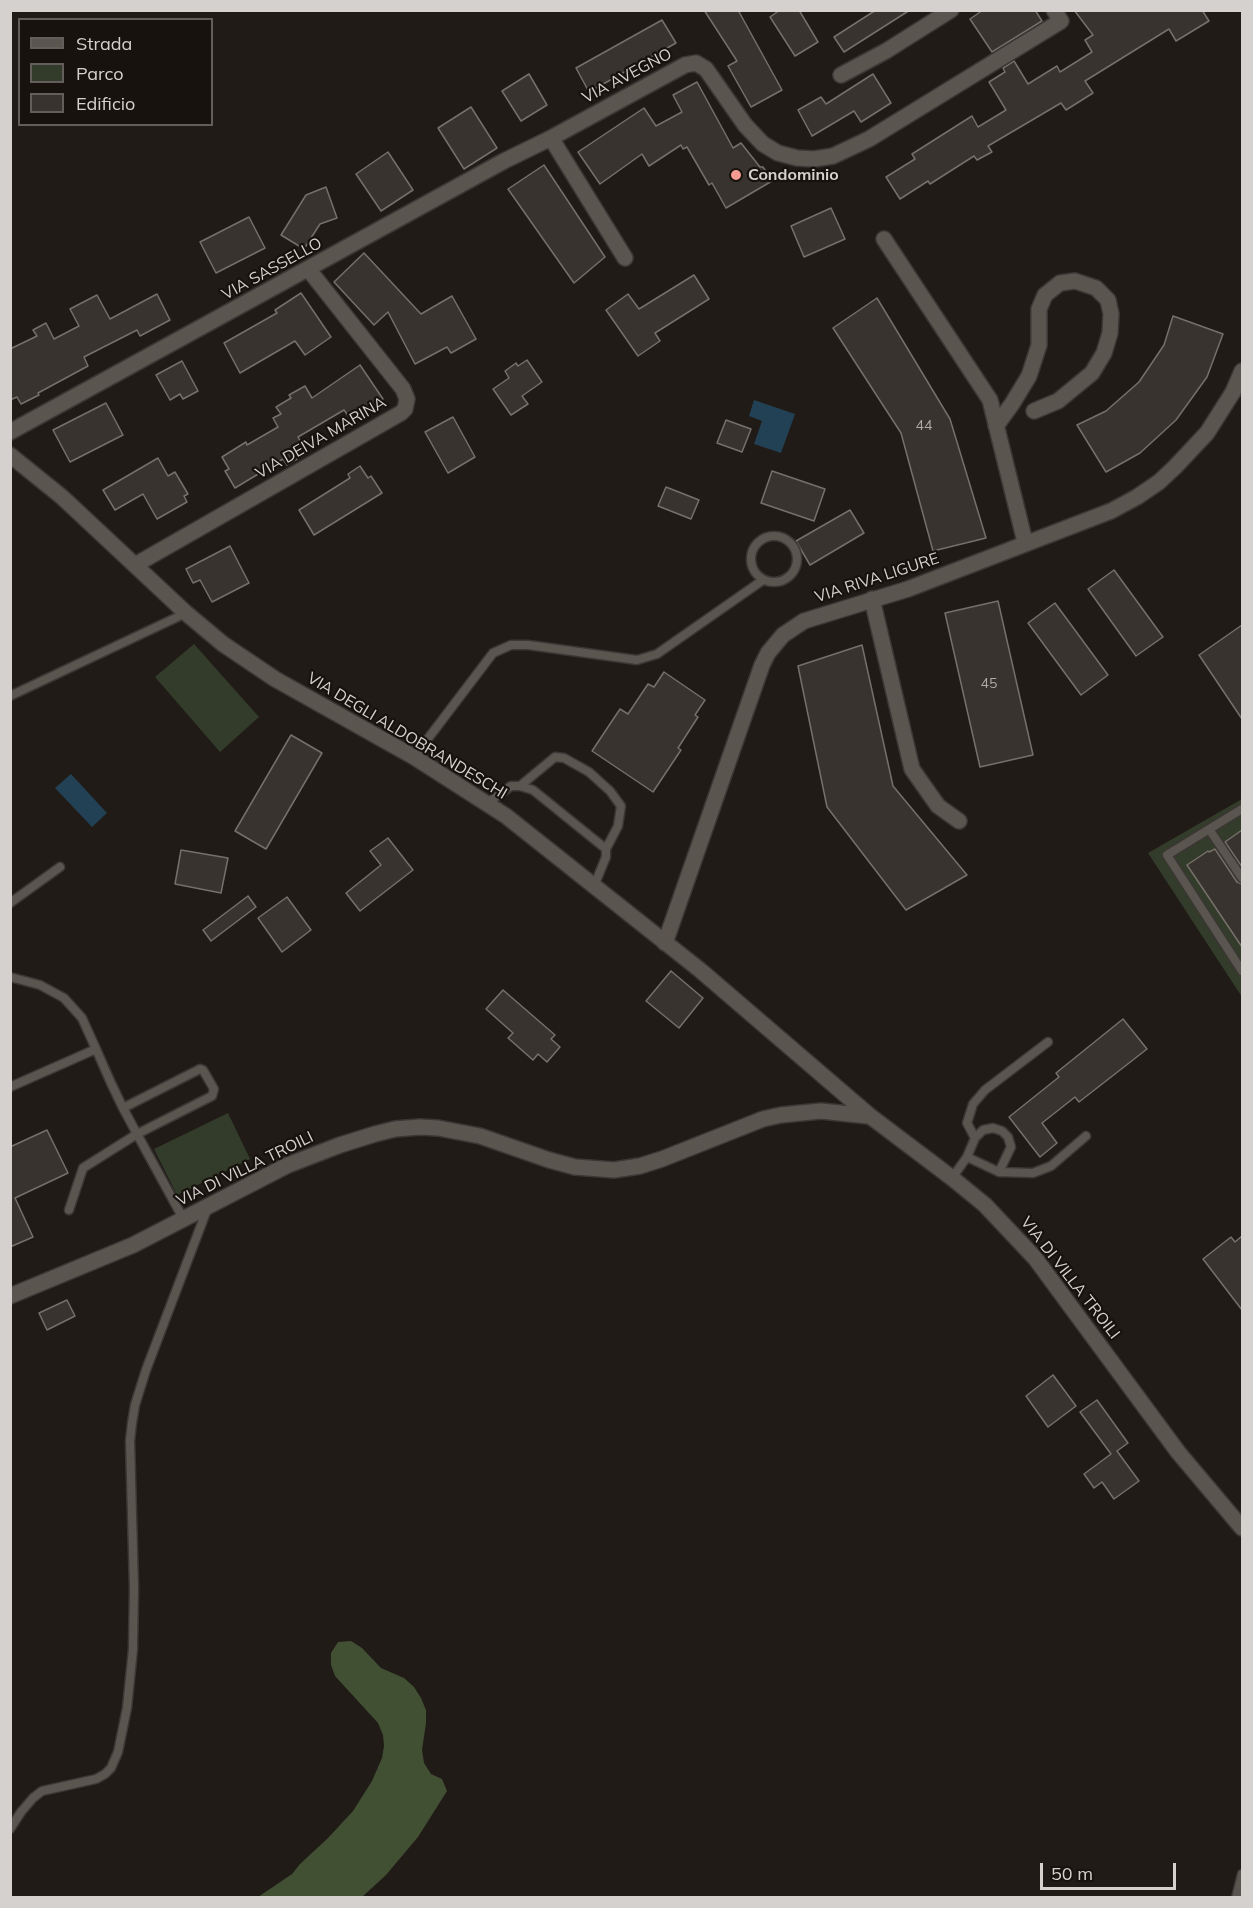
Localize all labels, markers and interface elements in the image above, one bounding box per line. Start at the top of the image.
legend [18,18,213,126]
text: Strada [76,32,132,55]
street label: VIA AVEGNO [579,44,675,108]
text: Parco [76,62,124,85]
text: Edificio [76,92,135,115]
place label: Condominio [748,165,839,185]
marker: Condominio [729,168,743,182]
street label: VIA SASSELLO [219,234,325,304]
street label: VIA DEIVA MARINA [252,393,390,483]
house number: 44 [916,418,932,434]
street label: VIA RIVA LIGURE [812,549,942,607]
street label: VIA DEGLI ALDOBRANDESCHI [303,669,511,803]
house number: 45 [981,676,997,692]
street label: VIA DI VILLA TROILI [173,1128,317,1210]
street label: VIA DI VILLA TROILI [1016,1213,1124,1343]
scale bar [1043,1851,1180,1889]
text: 50 m [1051,1862,1093,1885]

